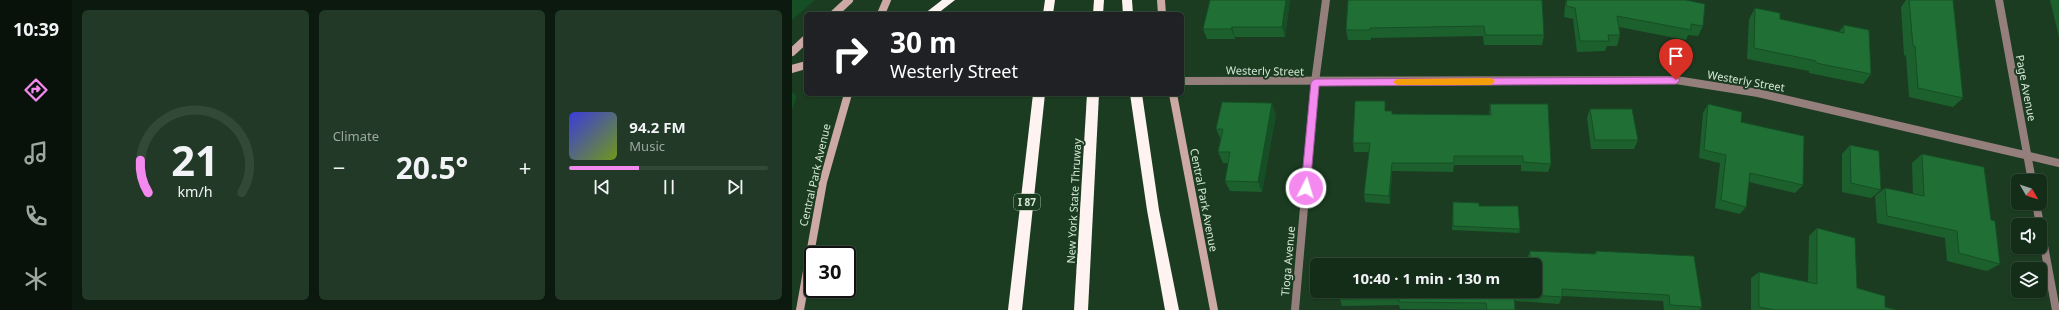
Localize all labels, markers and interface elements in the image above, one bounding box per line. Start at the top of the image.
text: 10:39 [13,17,59,41]
text: 30 m [890,23,957,61]
icon: right [824,28,876,80]
pin [1659,39,1693,80]
icon: arrive [1665,45,1687,67]
street label: Page Avenue [2013,53,2040,122]
text: Westerly Street [890,59,1018,83]
street label: Westerly Street [1226,62,1304,79]
street label: Westerly Street [1706,66,1786,95]
icon: directions [22,76,50,104]
text: 94.2 FM [629,117,686,137]
street label: Central Park Avenue [795,122,834,228]
text: Climate [333,127,379,145]
text: 21 [172,132,219,188]
text: Music [629,137,665,155]
street label: New York State Thruway [1063,138,1084,264]
icon: music [22,139,50,167]
text: 20.5° [396,147,468,188]
street label: Central Park Avenue [1187,147,1222,253]
text: − [333,152,345,182]
text: + [519,152,531,182]
position arrow [1285,167,1327,209]
north arrow [2011,174,2047,210]
map controls [2011,174,2047,298]
icon: previous [591,176,613,198]
icon: pause [658,176,680,198]
icon: next [724,176,746,198]
text: km/h [178,182,213,201]
road number: I 87 [1014,194,1040,210]
icon: phone [22,202,50,230]
button: sound [2011,218,2047,254]
street label: Tioga Avenue [1277,225,1298,296]
speed limit sign: 30 [804,246,856,298]
button: layers [2011,262,2047,298]
icon: climate [22,265,50,293]
text: 10:40 · 1 min · 130 m [1352,268,1500,288]

